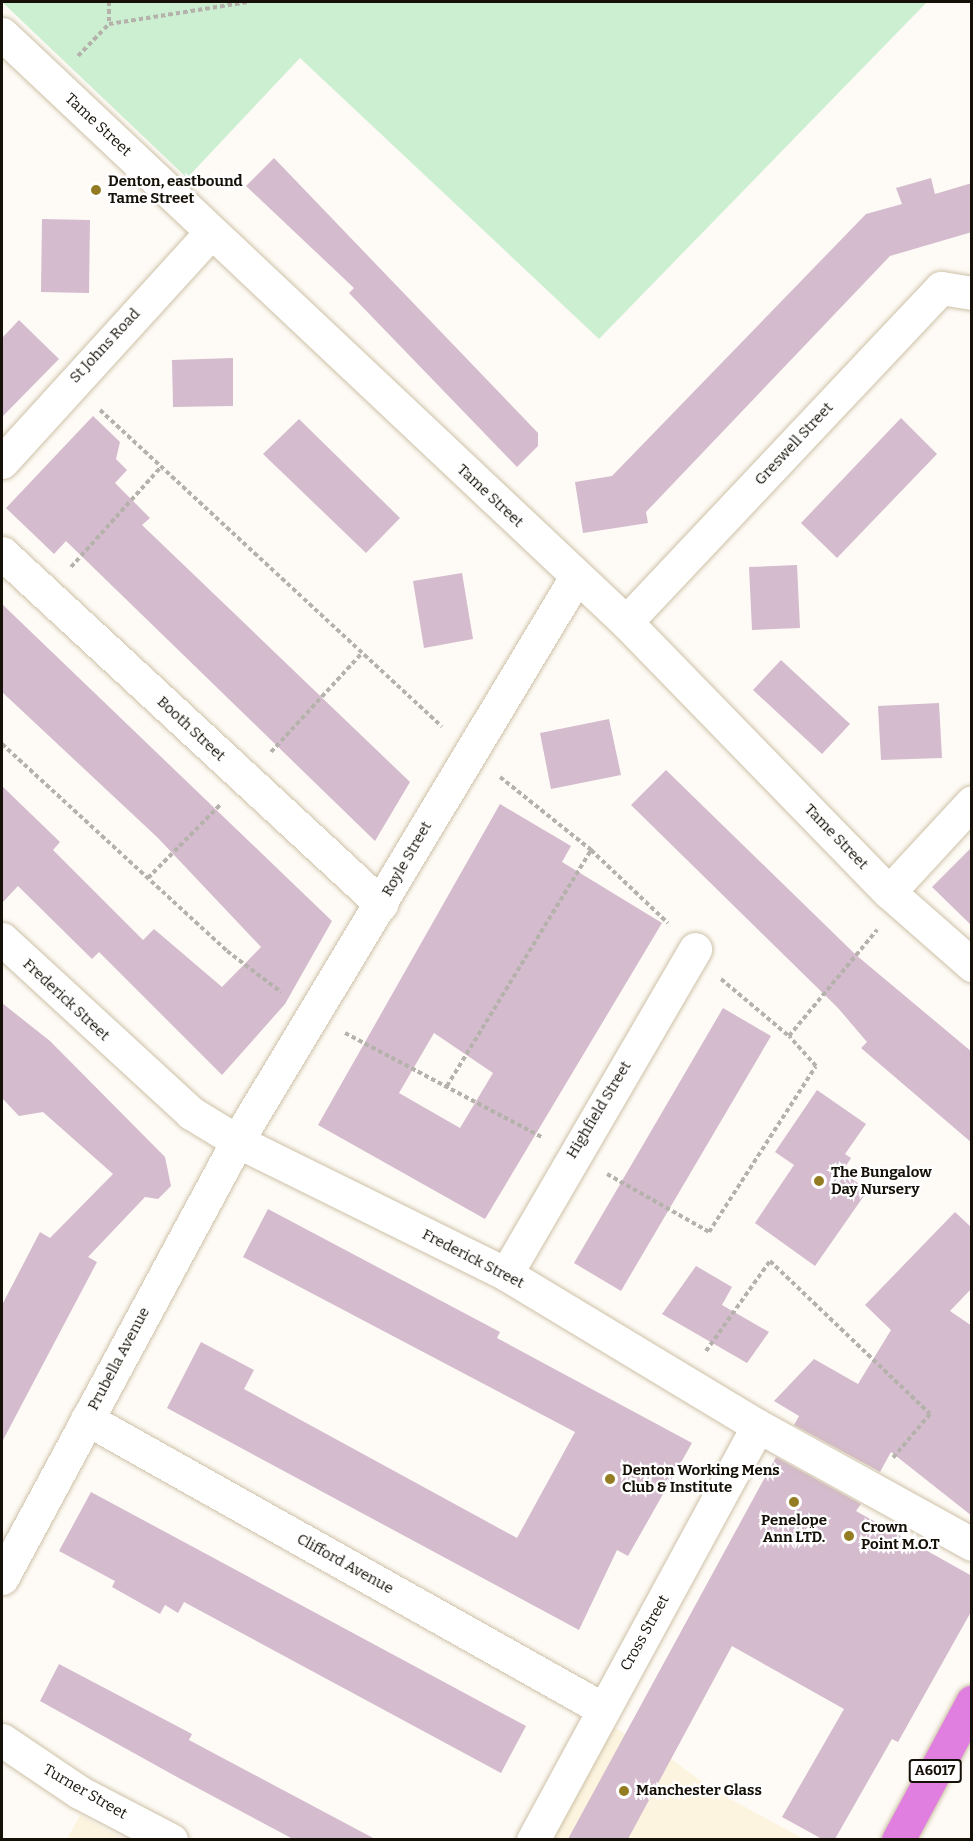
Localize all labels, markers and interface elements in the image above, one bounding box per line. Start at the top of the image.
street label: Tame Street [61,90,135,160]
place label: Denton, eastbound Tame Street [108,172,243,207]
marker: Denton, eastbound Tame Street [89,183,103,197]
street label: St Johns Road [66,305,144,387]
street label: Greswell Street [751,399,837,489]
street label: Tame Street [453,461,527,531]
street label: Booth Street [153,693,229,765]
street label: Tame Street [800,801,872,873]
street label: Royle Street [378,818,436,900]
street label: Frederick Street [19,955,113,1045]
street label: Highfield Street [563,1058,635,1162]
place label: The Bungalow Day Nursery [831,1163,932,1198]
marker: The Bungalow Day Nursery [812,1174,826,1188]
street label: Frederick Street [419,1226,527,1292]
street label: Prubella Avenue [84,1304,154,1414]
place label: Denton Working Mens Club & Institute [622,1461,780,1496]
marker: Denton Working Mens Club & Institute [603,1472,617,1486]
marker: Penelope Ann LTD. [787,1495,801,1509]
place label: Penelope Ann LTD. [761,1511,827,1546]
place label: Crown Point M.O.T [861,1518,940,1553]
marker: Crown Point M.O.T [842,1529,856,1543]
street label: Clifford Avenue [294,1530,396,1598]
street label: Cross Street [617,1592,673,1674]
road number: A6017 [908,1760,962,1782]
street label: Turner Street [40,1761,130,1823]
place label: Manchester Glass [636,1782,762,1800]
marker: Manchester Glass [617,1784,631,1798]

